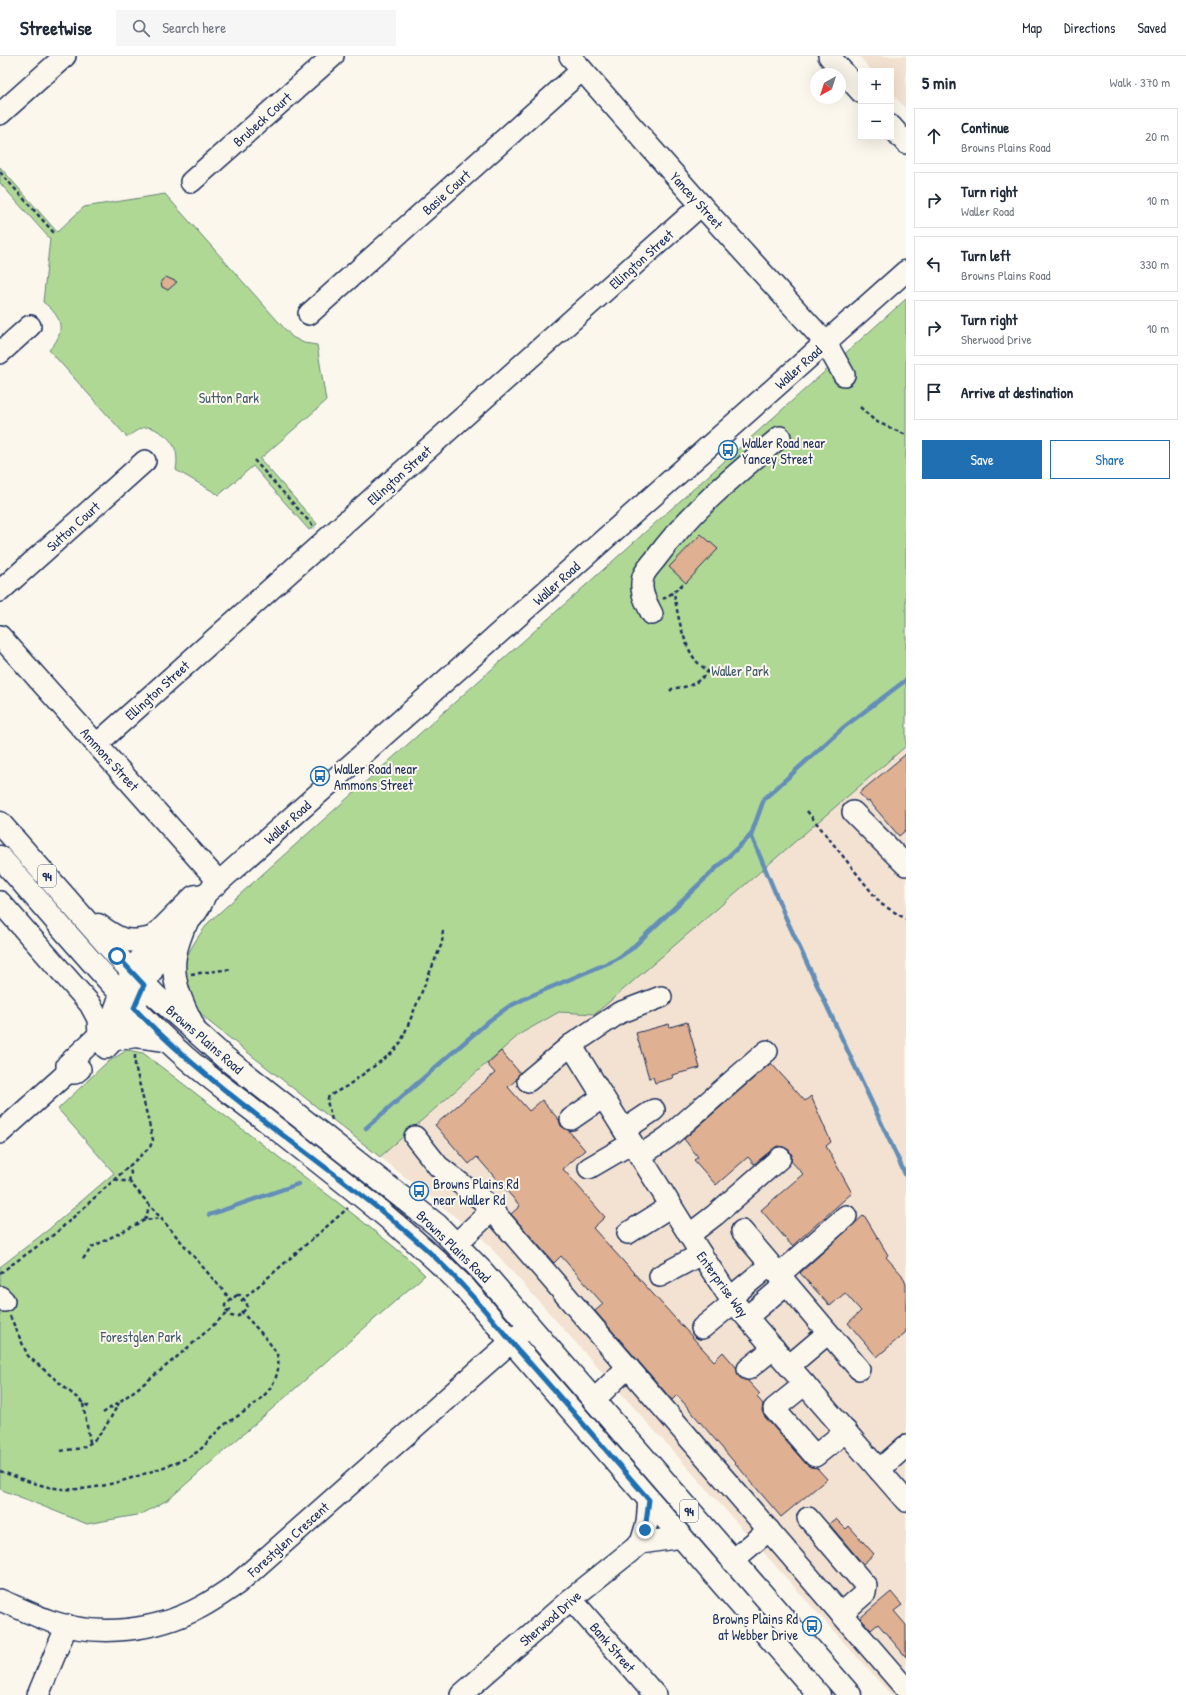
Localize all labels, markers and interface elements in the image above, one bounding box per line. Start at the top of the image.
search box [116,10,396,46]
text: Streetwise [20,15,92,41]
icon: search [130,17,152,39]
text: Search here [162,17,226,38]
text: Map [1022,18,1042,37]
text: Directions [1064,18,1115,37]
text: Saved [1137,18,1166,37]
north arrow [810,68,846,104]
map controls [858,68,894,140]
button: + [858,68,894,104]
text: 5 min [922,71,956,94]
text: Walk · 370 m [1110,73,1170,91]
street label: Brubeck Court [229,87,296,150]
button: − [858,104,894,140]
text: Continue [961,117,1009,138]
icon: ahead [923,125,945,147]
text: 20 m [1145,127,1169,145]
text: Browns Plains Road [961,138,1051,156]
street label: Basie Court [418,165,474,219]
street label: Yancey Street [666,167,728,233]
text: Turn right [961,181,1017,202]
icon: right [923,189,945,211]
text: 10 m [1147,191,1169,209]
text: Waller Road [961,202,1014,220]
street label: Ellington Street [605,225,678,294]
text: Turn left [961,245,1011,266]
icon: left [923,253,945,275]
text: 330 m [1140,255,1169,273]
text: Browns Plains Road [961,266,1051,284]
text: Turn right [961,309,1017,330]
icon: right [923,317,945,339]
text: 10 m [1147,319,1169,337]
text: Sherwood Drive [961,330,1032,348]
street label: Waller Road [770,340,826,393]
icon: arrive [923,381,945,403]
text: Arrive at destination [961,382,1073,403]
park label: Sutton Park [199,388,259,407]
place label: Waller Road near Yancey Street [742,433,826,469]
bus stop icon: Waller Road near Yancey Street [717,439,739,461]
button: Save [922,440,1042,479]
button: Share [1050,440,1170,479]
street label: Ellington Street [363,441,436,510]
street label: Sutton Court [42,497,104,555]
street label: Waller Road [528,556,584,609]
street label: Ellington Street [121,656,194,725]
park label: Waller Park [711,661,769,680]
street label: Ammons Street [76,723,144,795]
place label: Waller Road near Ammons Street [334,759,418,794]
bus stop icon: Waller Road near Ammons Street [309,765,331,787]
street label: Waller Road [259,795,315,848]
road number: 94 [38,865,56,887]
route start [108,947,126,965]
street label: Browns Plains Road [162,1000,248,1078]
place label: Browns Plains Rd near Waller Rd [433,1174,519,1209]
bus stop icon: Browns Plains Rd near Waller Rd [408,1180,430,1202]
street label: Browns Plains Road [413,1206,496,1287]
street label: Enterprise Way [692,1247,753,1321]
park label: Forestglen Park [100,1327,181,1347]
street label: Forestglen Crescent [243,1497,334,1582]
road number: 94 [680,1500,698,1522]
route end [636,1521,654,1539]
street label: Sherwood Drive [515,1586,585,1650]
place label: Browns Plains Rd at Webber Drive [713,1609,799,1644]
bus stop icon: Browns Plains Rd at Webber Drive [801,1615,823,1637]
street label: Bank Street [586,1618,640,1676]

